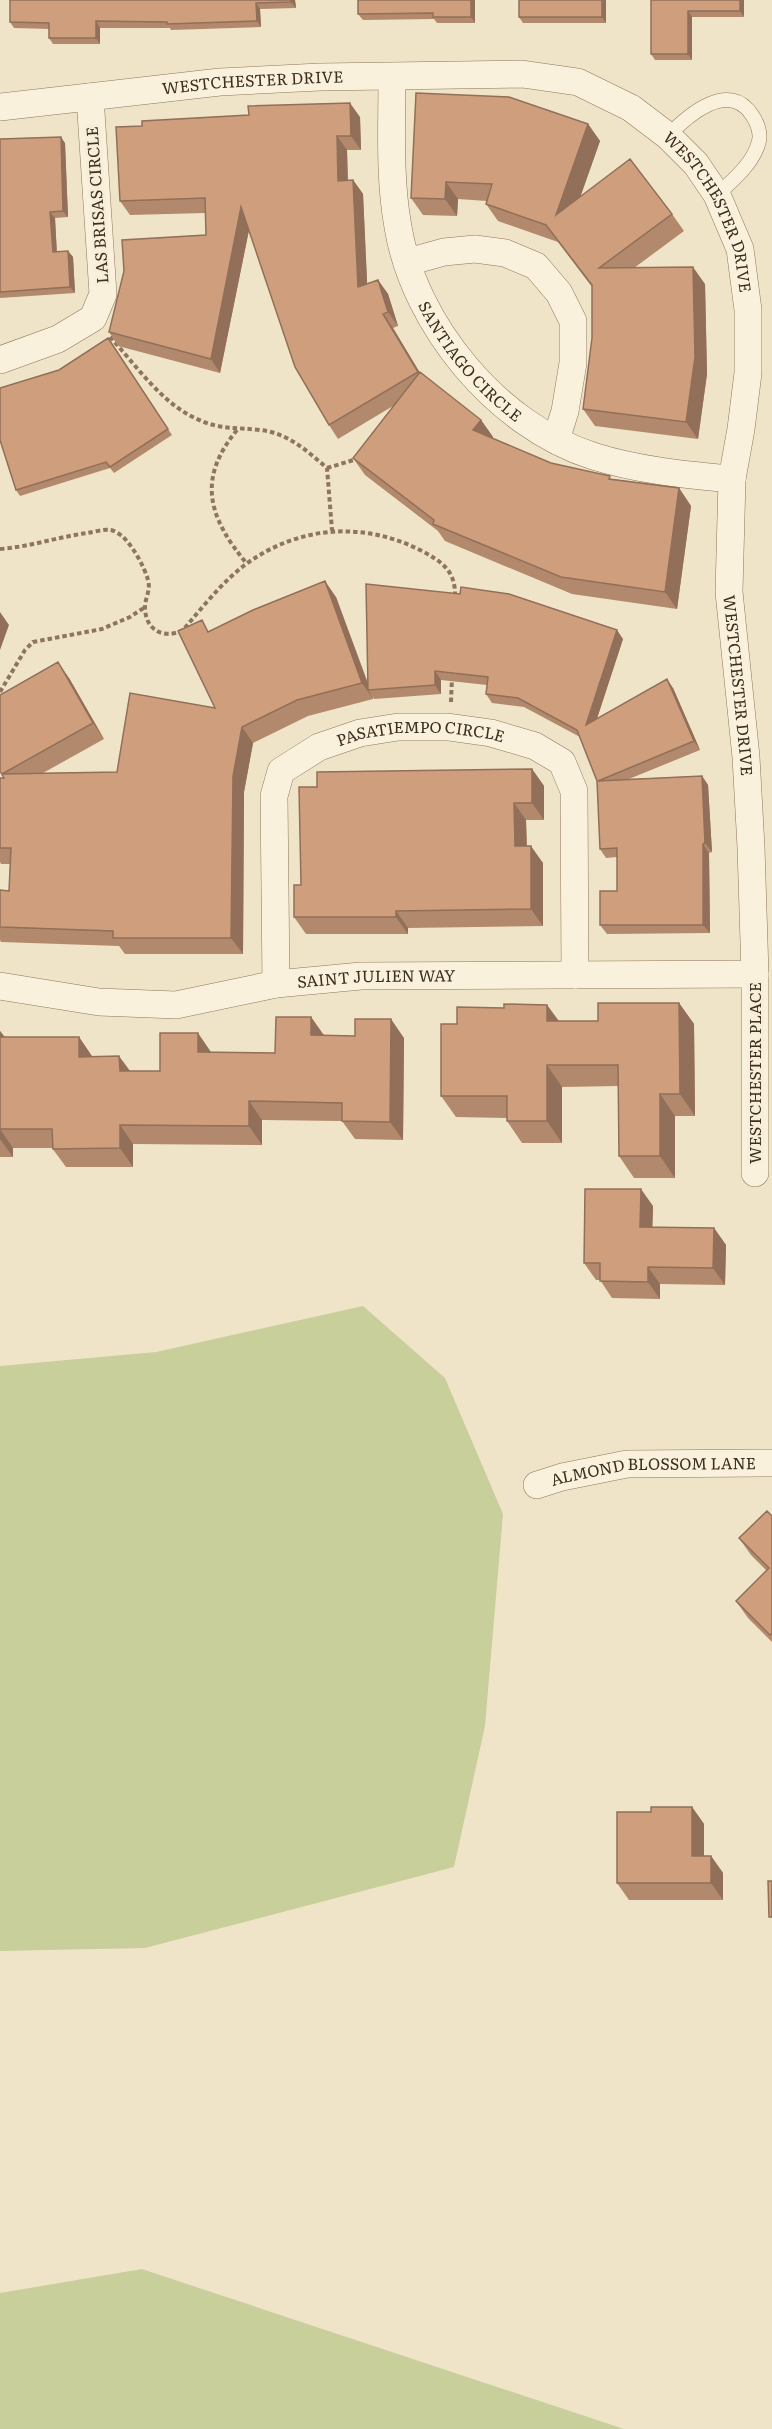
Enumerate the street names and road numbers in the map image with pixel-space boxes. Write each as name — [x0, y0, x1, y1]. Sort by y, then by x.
street label: WESTCHESTER DRIVE — [161, 64, 344, 100]
street label: WESTCHESTER DRIVE — [658, 125, 759, 294]
street label: LAS BRISAS CIRCLE — [79, 126, 113, 284]
street label: SANTIAGO CIRCLE — [413, 296, 528, 427]
street label: WESTCHESTER DRIVE — [718, 594, 760, 777]
street label: PASATIEMPO CIRCLE — [333, 714, 508, 751]
street label: SAINT JULIEN WAY — [296, 963, 456, 993]
street label: WESTCHESTER PLACE — [742, 982, 766, 1164]
street label: ALMOND BLOSSOM LANE — [547, 1450, 756, 1491]

